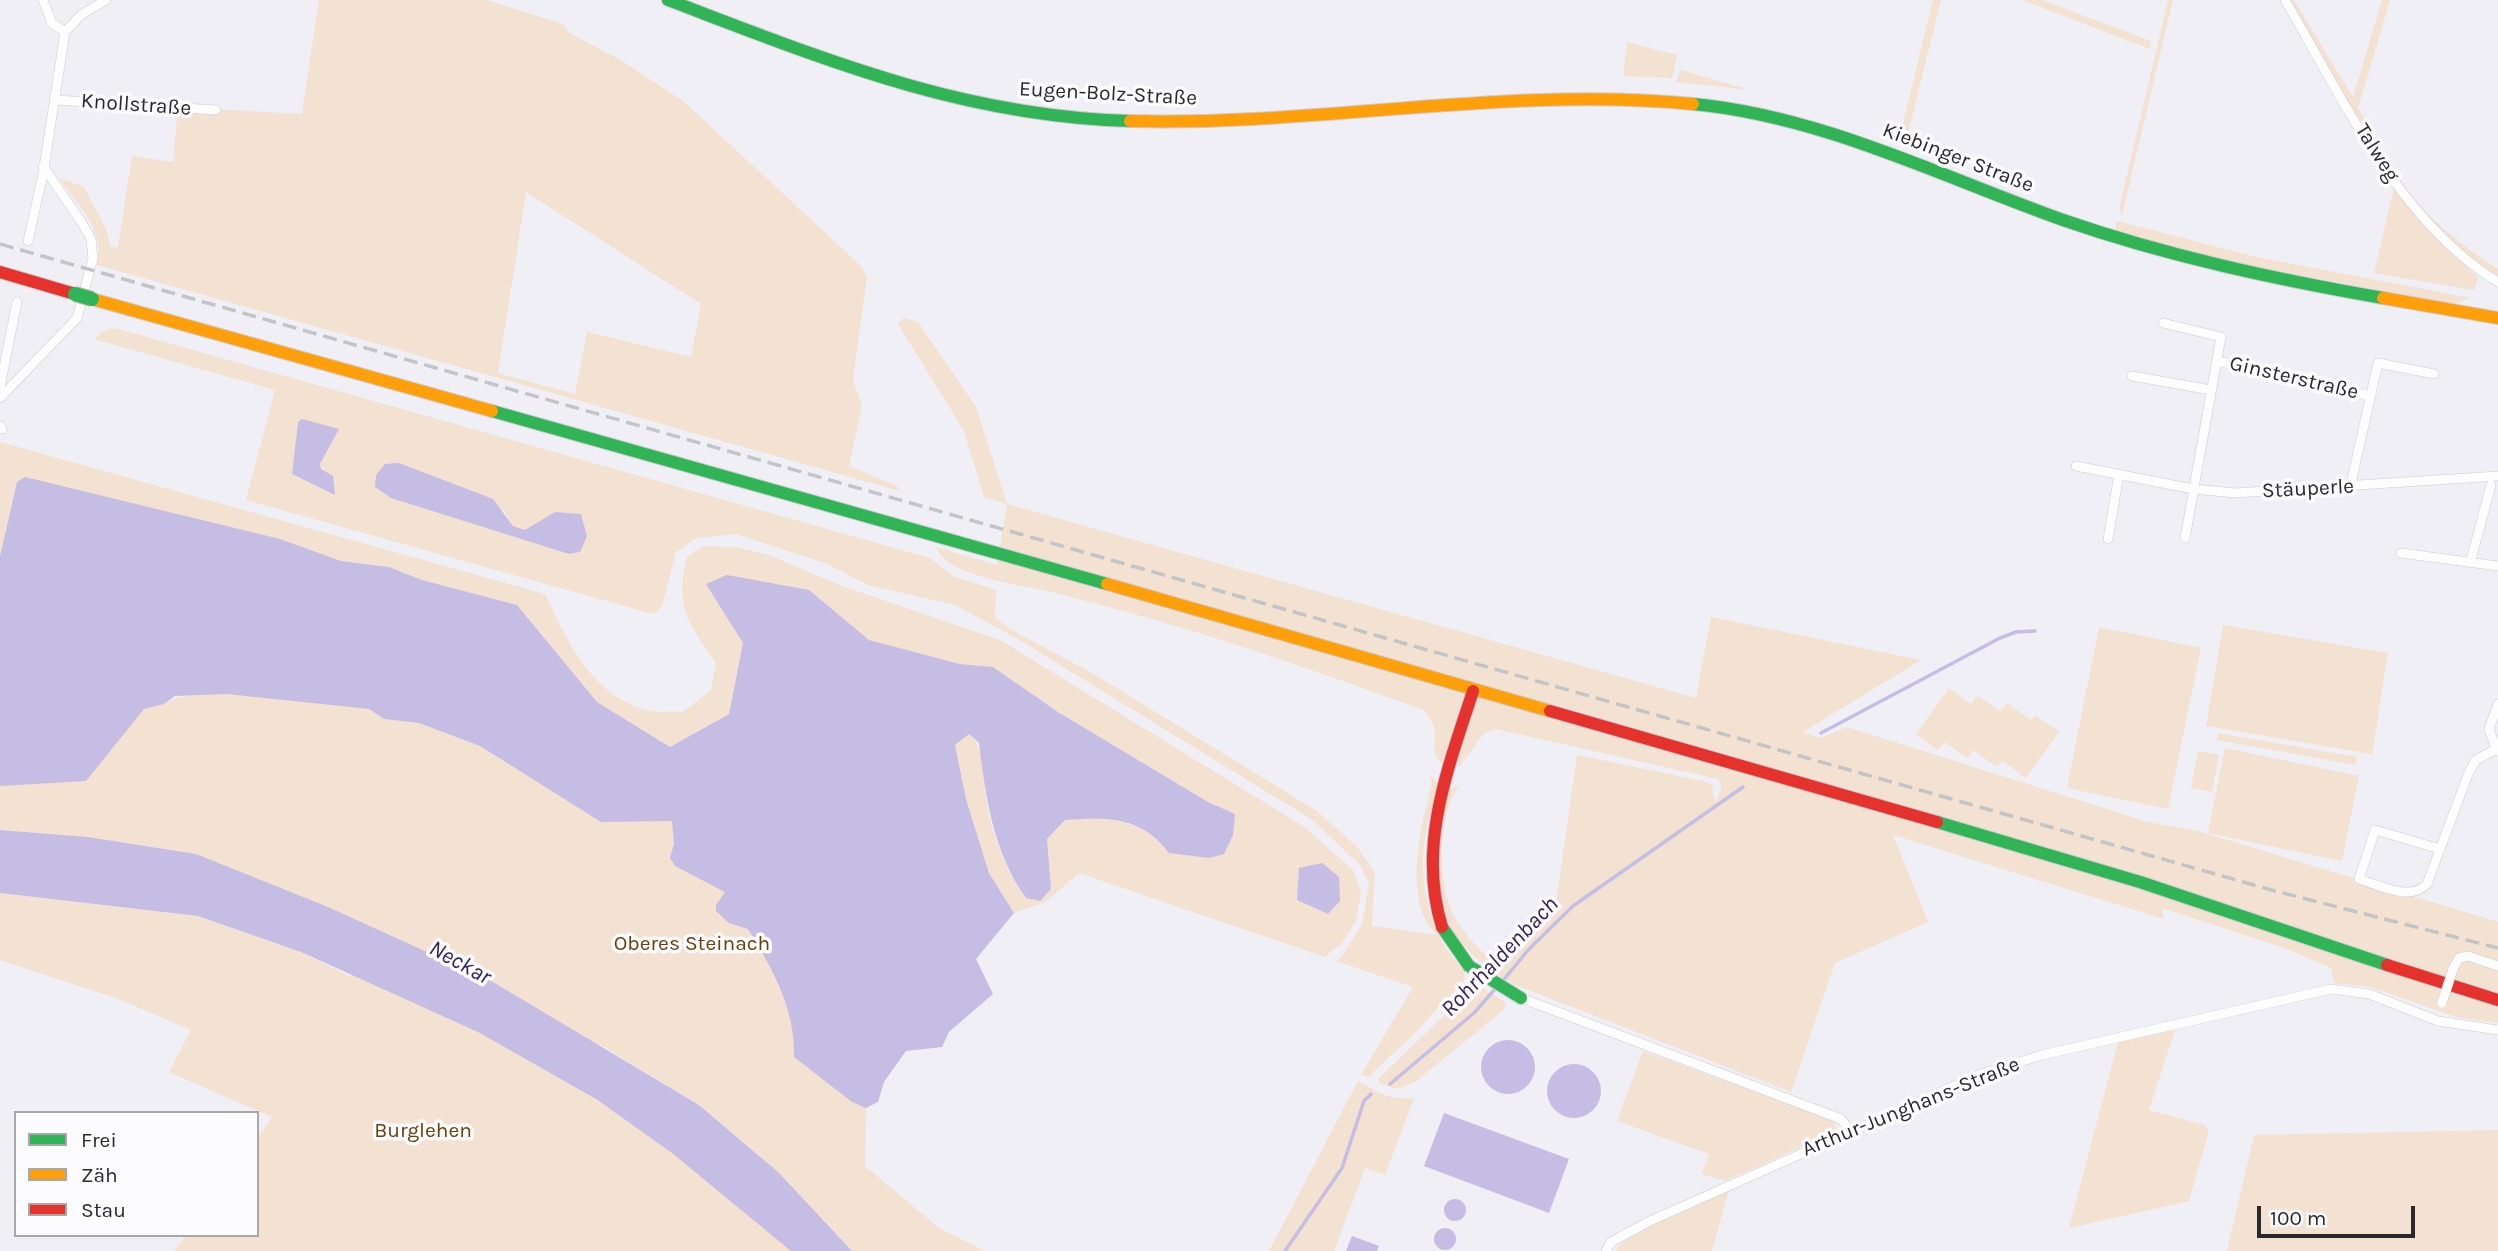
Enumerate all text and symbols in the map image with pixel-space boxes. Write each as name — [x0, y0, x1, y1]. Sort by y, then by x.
street label: Eugen-Bolz-Straße — [1018, 77, 1198, 111]
street label: Knollstraße — [80, 89, 192, 121]
street label: Kiebinger Straße — [1879, 118, 2037, 198]
street label: Talweg — [2349, 119, 2405, 187]
street label: Ginsterstraße — [2227, 351, 2361, 405]
street label: Stäuperle — [2261, 474, 2355, 504]
water label: Rohrhaldenbach — [1436, 891, 1564, 1023]
park label: Oberes Steinach — [614, 931, 770, 957]
water label: Neckar — [424, 935, 496, 991]
street label: Arthur-Junghans-Straße — [1799, 1052, 2023, 1162]
legend — [14, 1111, 259, 1237]
park label: Burglehen — [374, 1118, 472, 1144]
text: Frei — [81, 1128, 117, 1152]
text: Zäh — [81, 1163, 118, 1187]
scale bar — [2260, 1192, 2418, 1236]
text: Stau — [81, 1198, 126, 1222]
text: 100 m — [2270, 1206, 2327, 1230]

